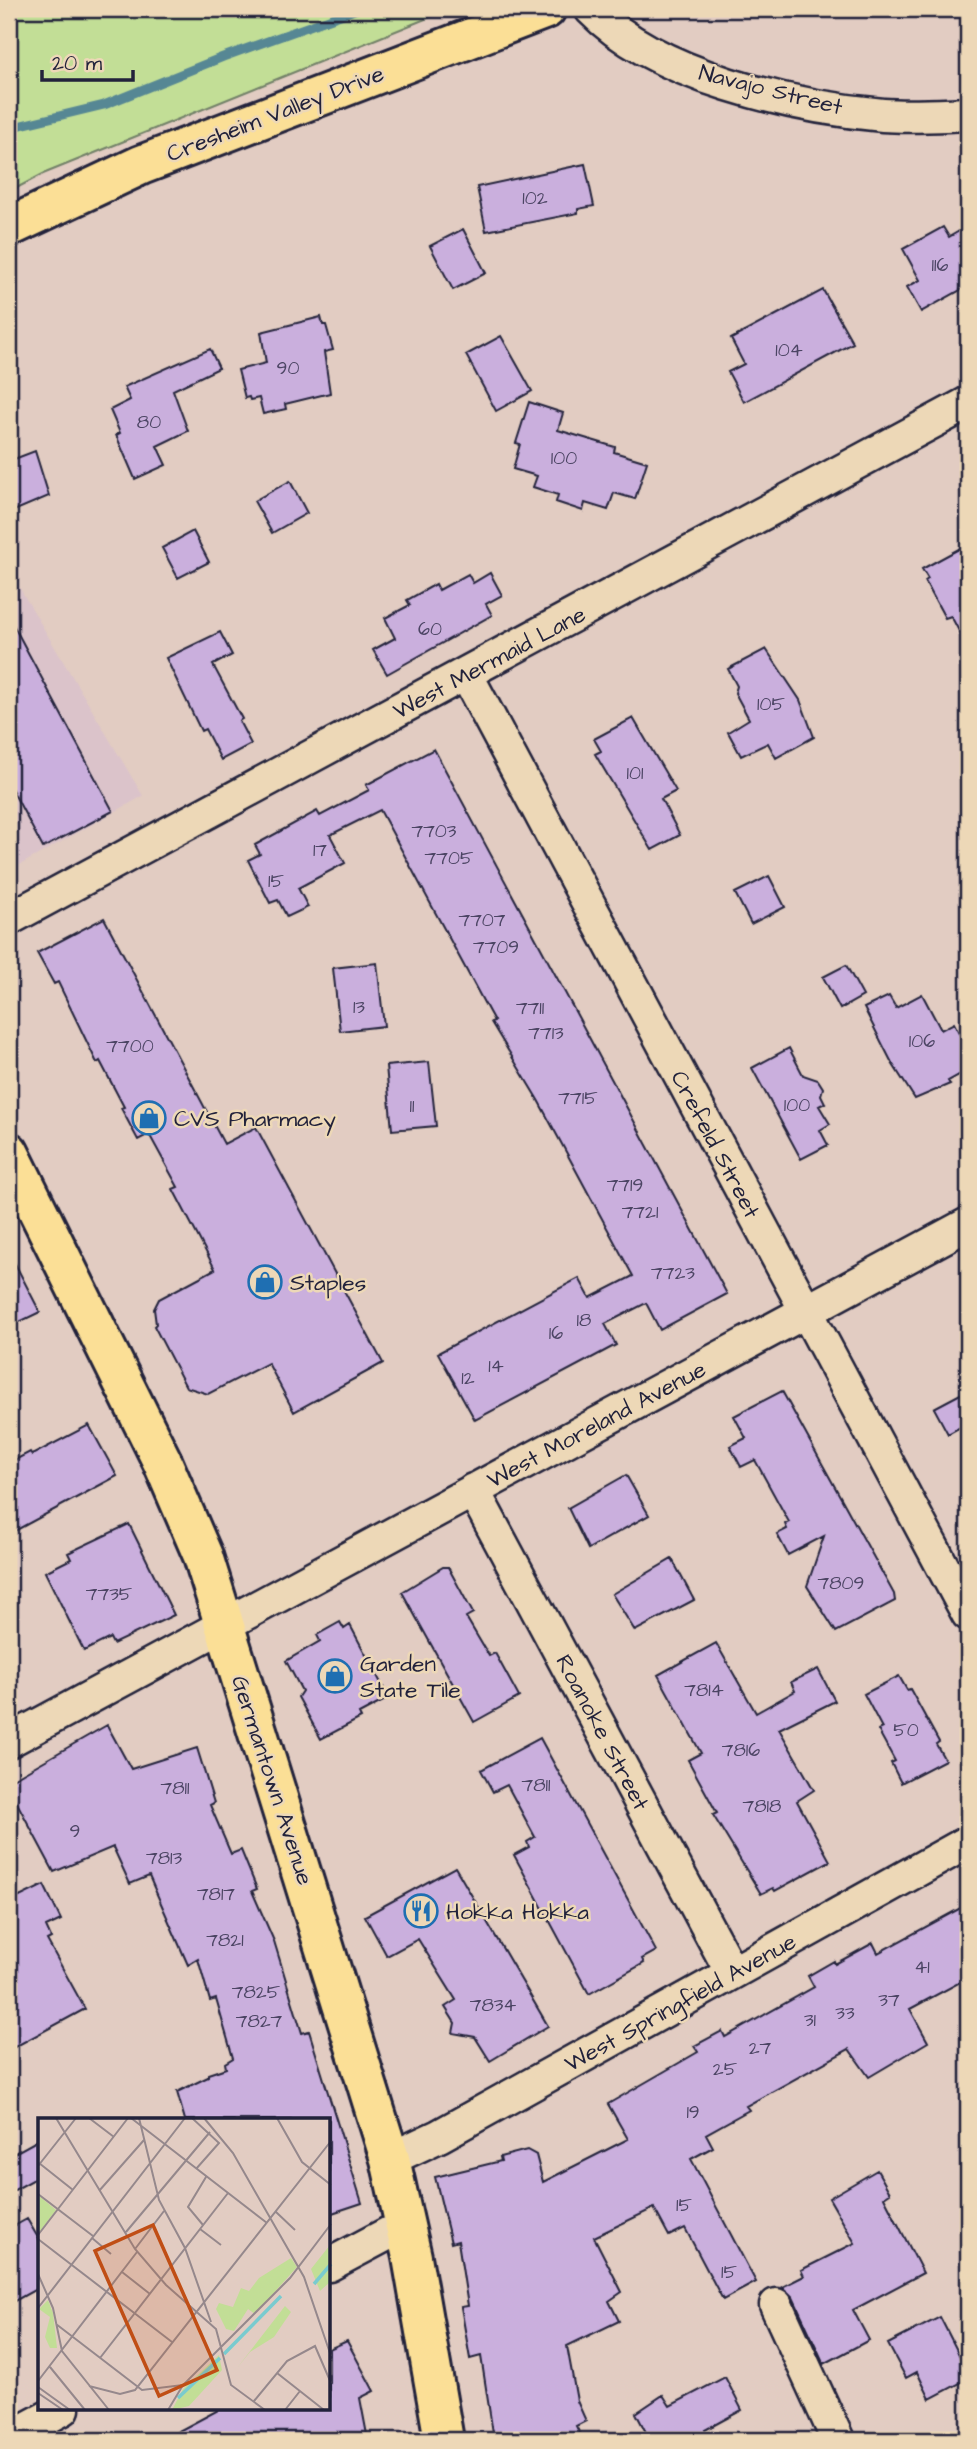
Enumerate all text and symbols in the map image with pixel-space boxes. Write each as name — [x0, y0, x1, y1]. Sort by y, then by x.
scale bar — [42, 38, 133, 82]
text: 20 m — [52, 49, 103, 78]
street label: Navajo Street — [696, 57, 847, 123]
street label: Cresheim Valley Drive — [162, 58, 389, 171]
house number: 102 — [522, 185, 548, 212]
house number: 116 — [932, 252, 948, 279]
house number: 104 — [775, 337, 803, 364]
house number: 90 — [277, 355, 299, 382]
house number: 80 — [137, 409, 161, 436]
house number: 100 — [551, 445, 577, 472]
street label: West Mermaid Lane — [388, 599, 591, 727]
house number: 60 — [418, 616, 442, 643]
house number: 105 — [757, 691, 785, 718]
house number: 101 — [627, 760, 644, 787]
house number: 7703 — [411, 818, 457, 845]
house number: 17 — [313, 837, 327, 864]
house number: 7705 — [425, 845, 474, 872]
house number: 15 — [268, 868, 284, 895]
house number: 7707 — [458, 907, 506, 934]
house number: 7709 — [473, 934, 519, 961]
house number: 13 — [353, 994, 365, 1021]
house number: 7711 — [516, 995, 545, 1022]
house number: 7713 — [528, 1020, 564, 1047]
house number: 106 — [909, 1028, 935, 1055]
house number: 7700 — [106, 1033, 154, 1060]
street label: Crefeld Street — [663, 1065, 768, 1225]
house number: 7715 — [558, 1085, 598, 1112]
house number: 100 — [784, 1092, 810, 1119]
house number: 11 — [410, 1093, 415, 1120]
shop icon: CVS Pharmacy — [130, 1099, 168, 1137]
place label: CVS Pharmacy — [174, 1103, 336, 1136]
house number: 7719 — [607, 1172, 643, 1199]
house number: 7721 — [622, 1199, 659, 1226]
house number: 7723 — [651, 1260, 695, 1287]
shop icon: Staples — [246, 1263, 284, 1301]
place label: Staples — [290, 1267, 366, 1299]
house number: 18 — [577, 1307, 591, 1334]
house number: 16 — [549, 1320, 563, 1347]
house number: 14 — [488, 1353, 504, 1380]
street label: West Moreland Avenue — [481, 1354, 712, 1496]
house number: 12 — [461, 1365, 475, 1392]
house number: 7809 — [818, 1570, 864, 1597]
house number: 7735 — [86, 1581, 133, 1608]
place label: Garden State Tile — [360, 1648, 461, 1706]
street label: Roanoke Street — [548, 1649, 657, 1817]
shop icon: Garden State Tile — [316, 1657, 354, 1695]
street label: Germantown Avenue — [223, 1671, 321, 1889]
house number: 7814 — [684, 1677, 724, 1704]
house number: 50 — [893, 1717, 919, 1744]
house number: 7816 — [722, 1737, 760, 1764]
house number: 7811 — [522, 1772, 551, 1799]
house number: 7811 — [161, 1775, 190, 1802]
house number: 7818 — [743, 1793, 781, 1820]
house number: 9 — [70, 1818, 80, 1845]
house number: 7813 — [146, 1845, 182, 1872]
house number: 7817 — [197, 1881, 235, 1908]
restaurant icon: Hokka Hokka — [402, 1892, 440, 1930]
place label: Hokka Hokka — [446, 1896, 589, 1928]
street label: West Springfield Avenue — [559, 1926, 803, 2081]
house number: 7821 — [206, 1927, 244, 1954]
house number: 41 — [914, 1954, 930, 1981]
house number: 7825 — [232, 1979, 281, 2006]
house number: 37 — [878, 1987, 900, 2014]
house number: 7834 — [470, 1992, 516, 2019]
house number: 33 — [835, 2000, 855, 2027]
house number: 31 — [804, 2007, 817, 2034]
house number: 7827 — [236, 2008, 283, 2035]
house number: 27 — [749, 2035, 772, 2062]
house number: 25 — [713, 2056, 738, 2083]
house number: 19 — [686, 2099, 700, 2126]
inset map — [38, 2118, 331, 2410]
house number: 15 — [676, 2192, 692, 2219]
house number: 15 — [721, 2259, 737, 2286]

